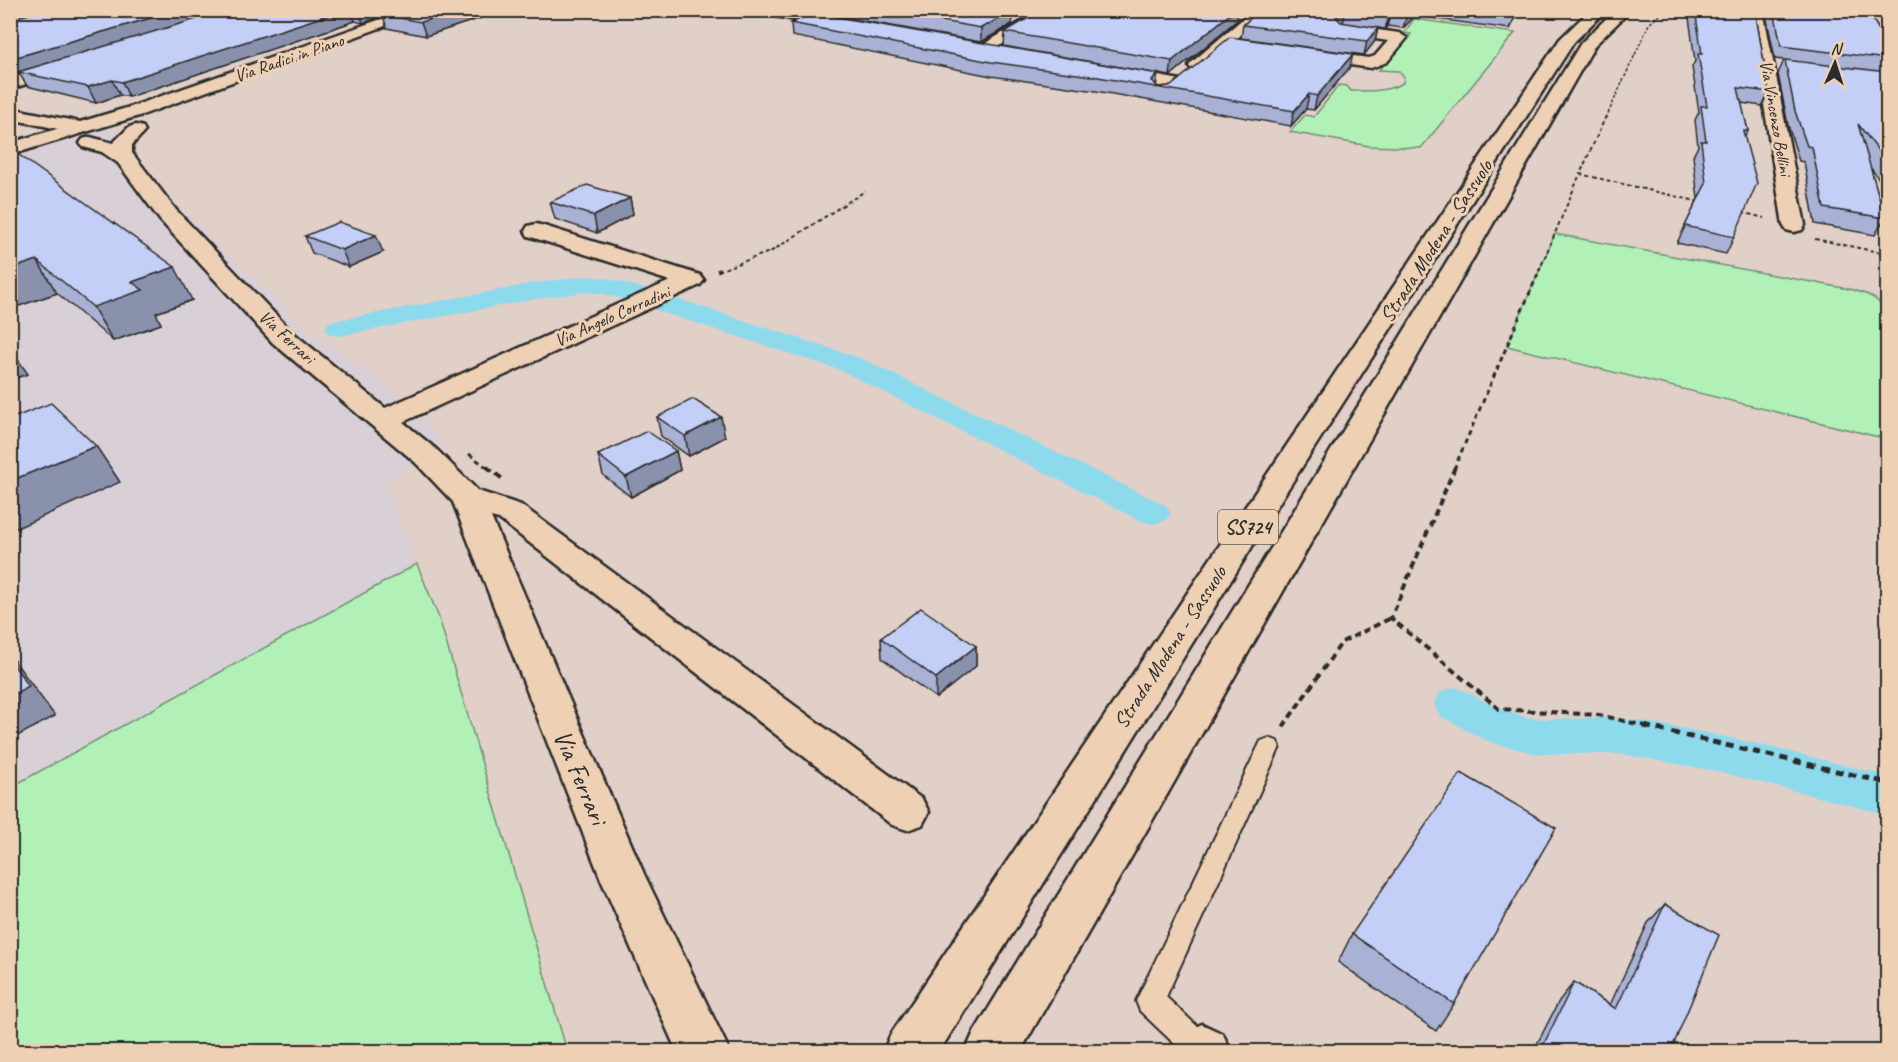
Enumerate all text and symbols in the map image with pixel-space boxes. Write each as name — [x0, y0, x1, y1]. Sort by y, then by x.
street label: Via Radici in Piano — [232, 29, 348, 87]
north arrow — [1805, 33, 1865, 93]
text: N — [1830, 39, 1844, 59]
street label: Via Vincenzo Bellini — [1755, 59, 1797, 180]
street label: Strada Modena - Sassuolo — [1374, 154, 1499, 327]
street label: Via Angelo Corradini — [551, 280, 675, 351]
street label: Via Ferrari — [254, 306, 322, 370]
road number: SS724 — [1218, 510, 1278, 544]
street label: Strada Modena - Sassuolo — [1108, 560, 1233, 733]
street label: Via Ferrari — [546, 725, 616, 832]

